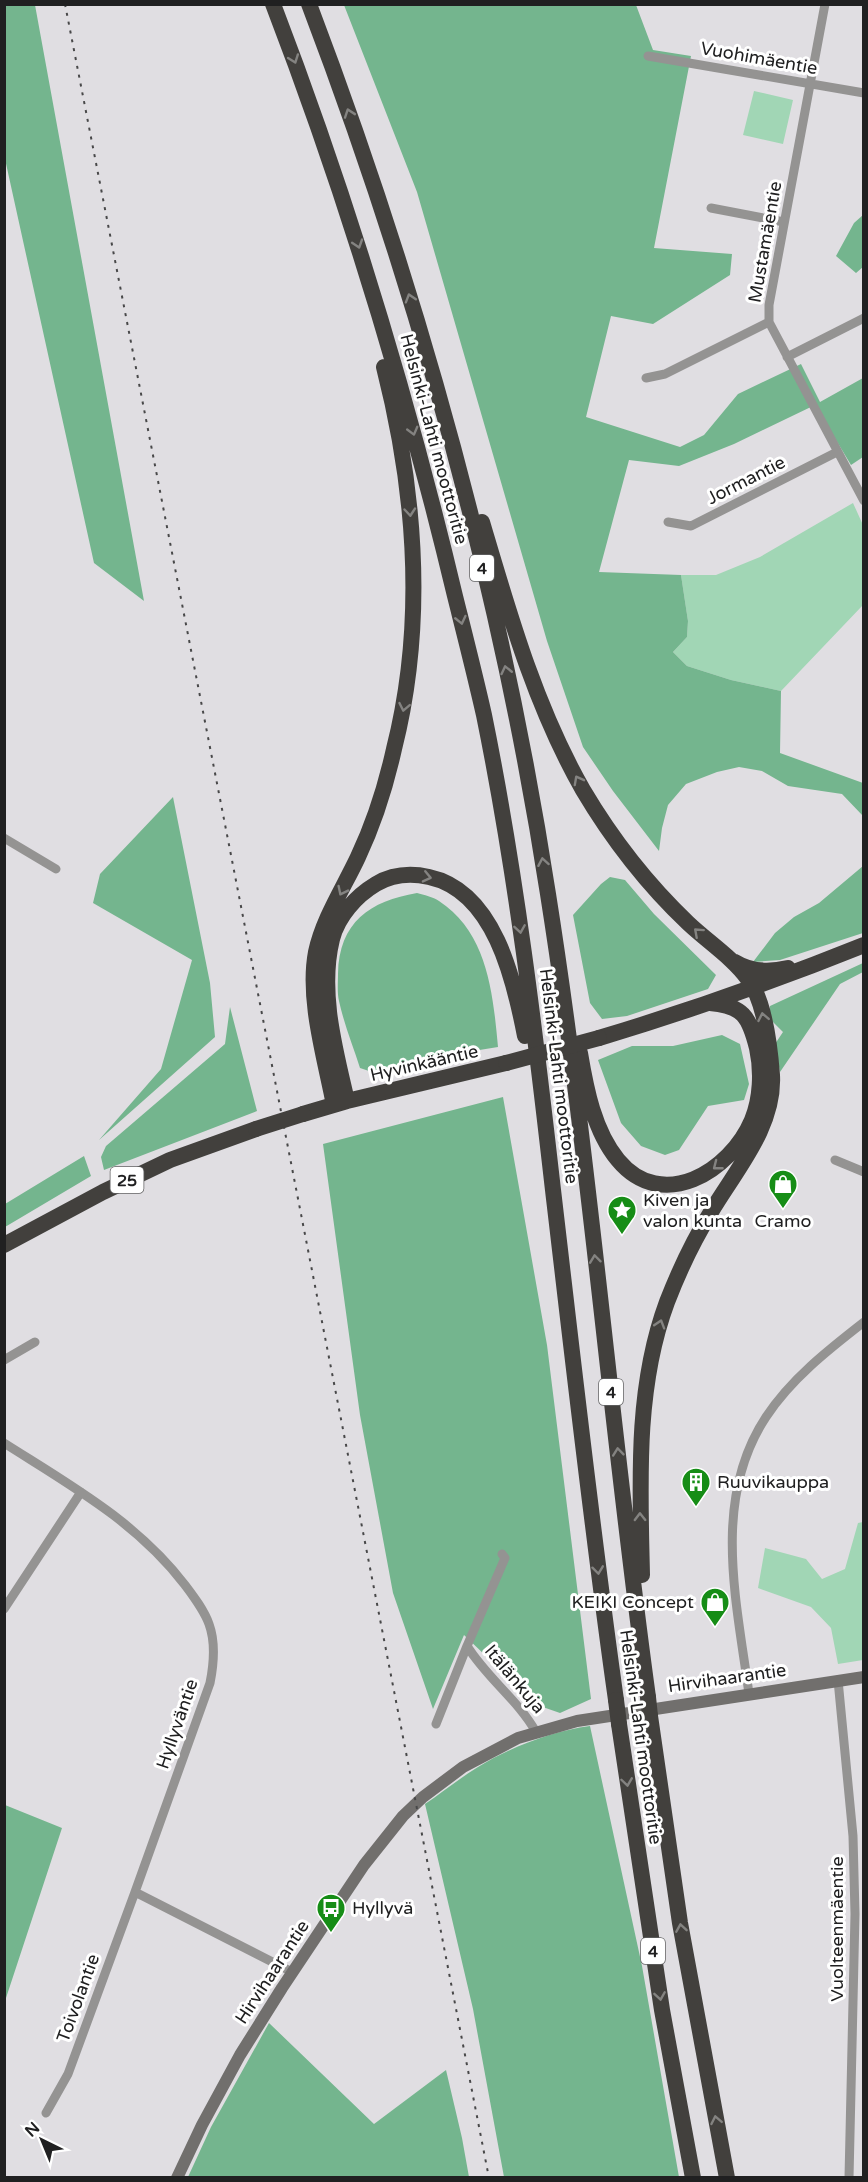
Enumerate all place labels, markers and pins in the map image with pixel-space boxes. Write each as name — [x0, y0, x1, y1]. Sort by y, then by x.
shop icon: Cramo — [767, 1168, 799, 1210]
place label: Kiven ja valon kunta — [643, 1189, 742, 1232]
place icon: Kiven ja valon kunta — [606, 1194, 638, 1236]
place label: Cramo — [755, 1210, 811, 1232]
building icon: Ruuvikauppa — [680, 1466, 712, 1508]
place label: Ruuvikauppa — [717, 1471, 829, 1493]
shop icon: KEIKI Concept — [699, 1586, 731, 1628]
place label: KEIKI Concept — [571, 1591, 694, 1613]
bus stop icon: Hyllyvä — [315, 1892, 347, 1934]
place label: Hyllyvä — [352, 1897, 413, 1919]

